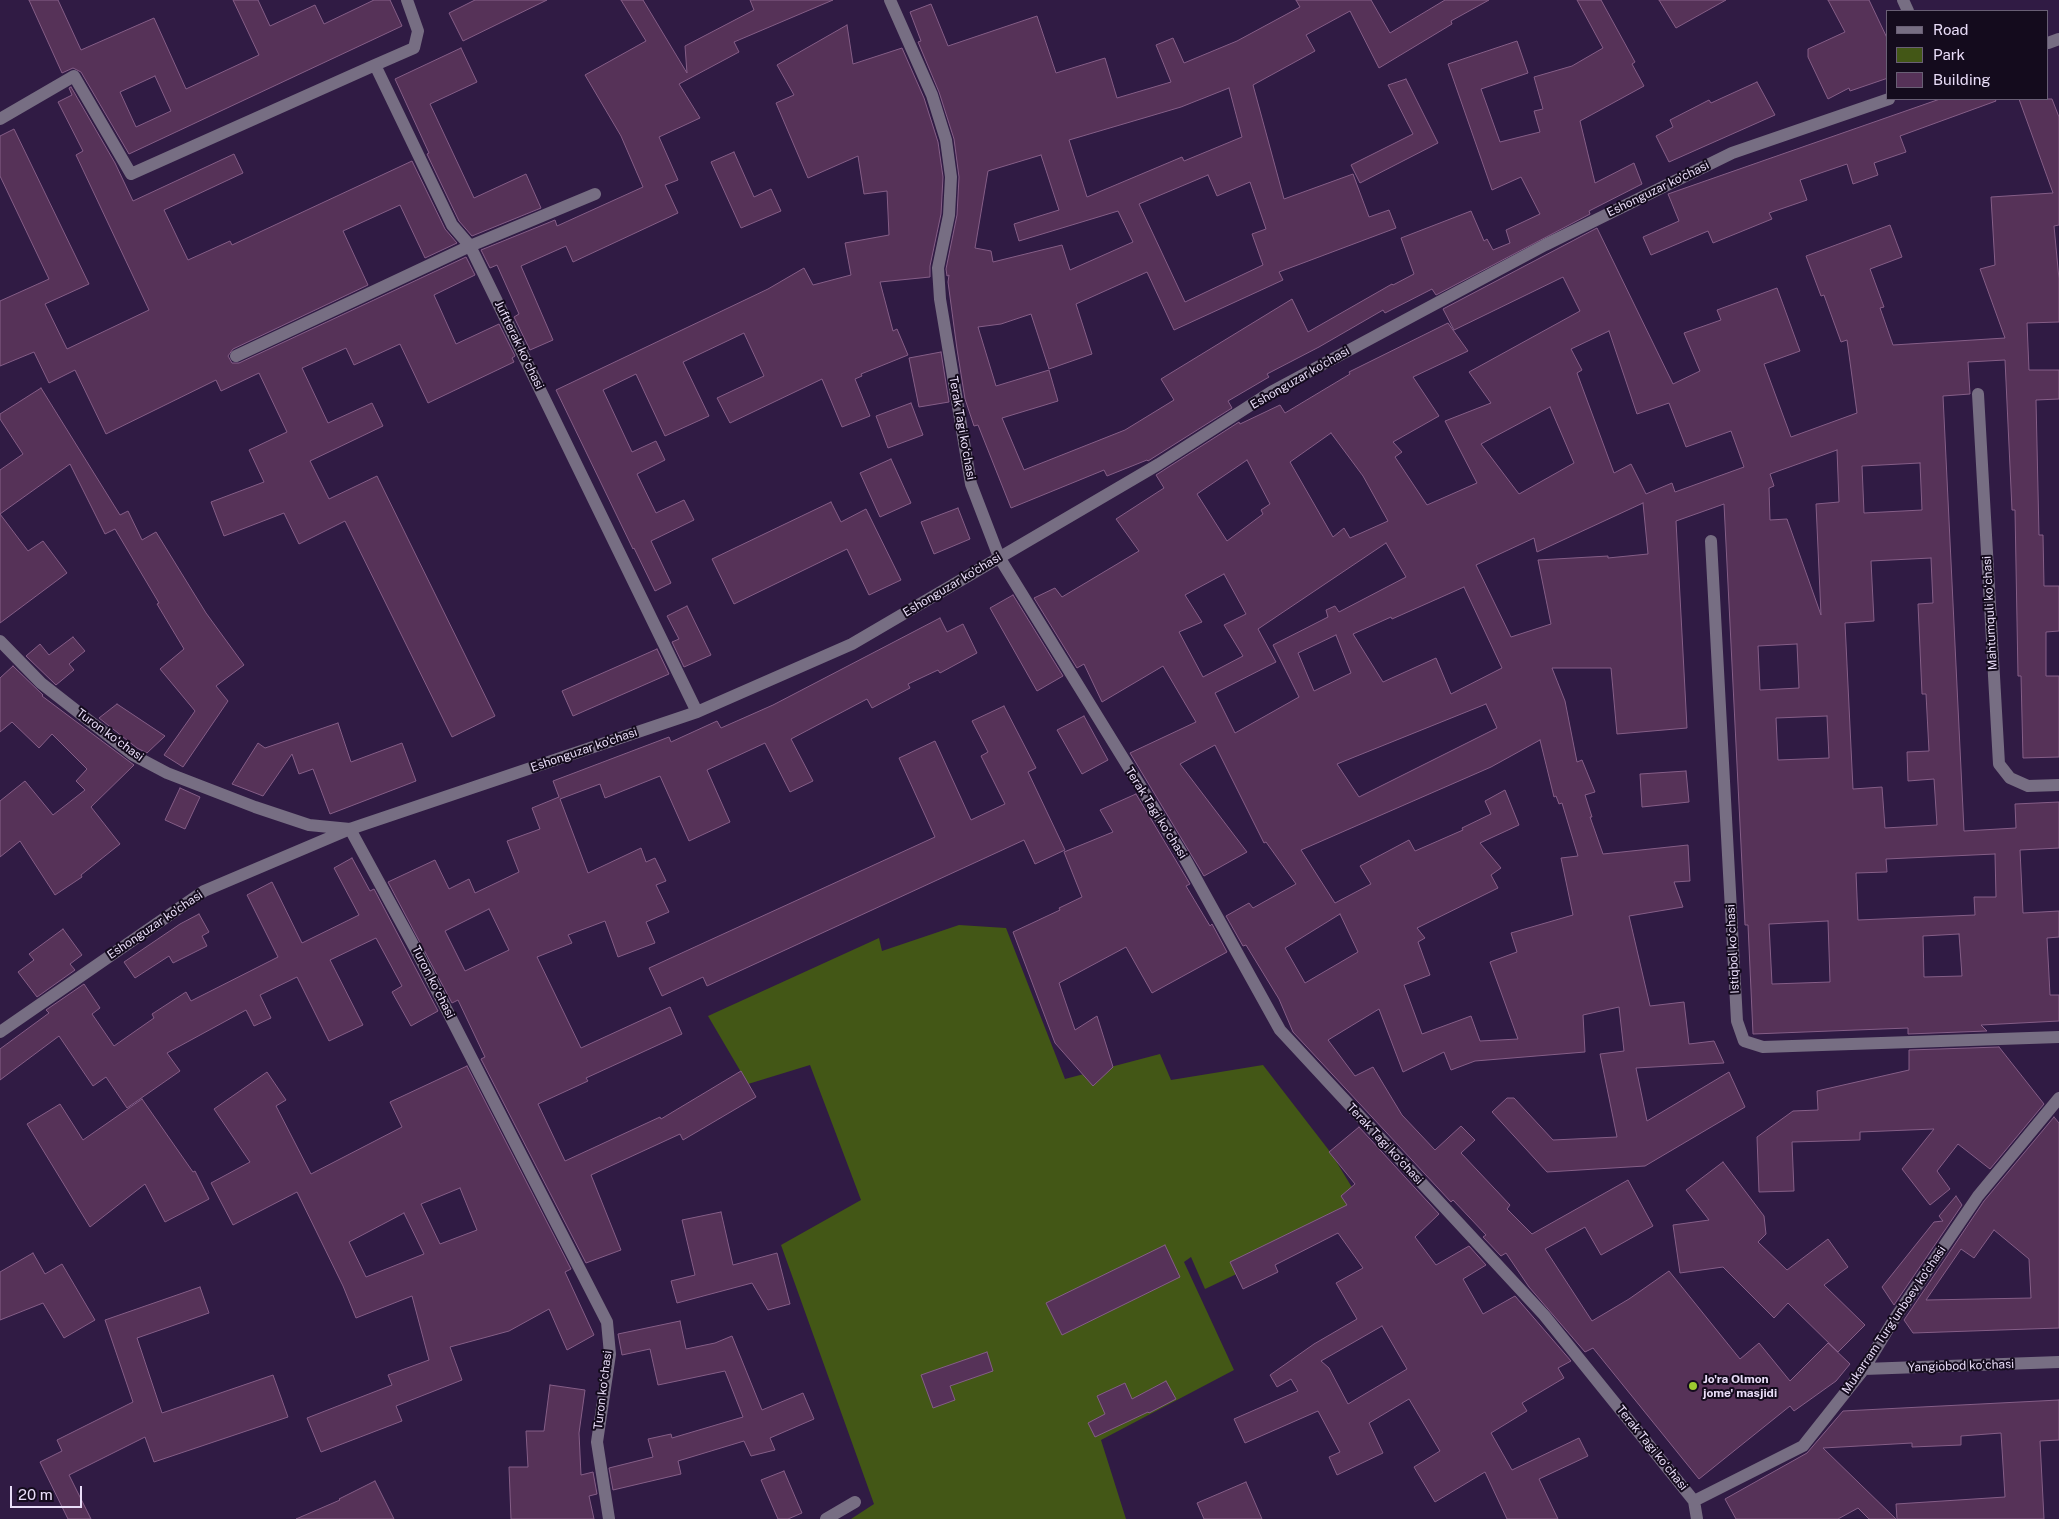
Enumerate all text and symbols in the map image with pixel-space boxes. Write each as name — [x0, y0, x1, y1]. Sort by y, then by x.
legend — [1886, 10, 2049, 100]
text: Road — [1933, 21, 1969, 38]
text: Park — [1933, 46, 1965, 63]
text: Building — [1933, 71, 1991, 88]
street label: Eshonguzar ko'chasi — [1605, 158, 1711, 220]
street label: Juftterak koʻchasi — [491, 298, 547, 392]
street label: Eshonguzar ko'chasi — [1248, 344, 1352, 412]
street label: Terak Tagi koʻchasi — [946, 375, 978, 481]
street label: Eshonguzar ko'chasi — [900, 550, 1004, 620]
street label: Mahtumquli koʻchasi — [1980, 556, 2000, 670]
street label: Turon koʻchasi — [74, 706, 146, 764]
street label: Eshonguzar ko'chasi — [529, 725, 639, 775]
street label: Terak Tagi koʻchasi — [1122, 765, 1190, 861]
street label: Eshonguzar ko'chasi — [105, 888, 205, 962]
street label: Istiqbol koʻchasi — [1723, 904, 1743, 994]
street label: Turon koʻchasi — [409, 943, 457, 1021]
street label: Terak Tagi koʻchasi — [1344, 1101, 1426, 1187]
street label: Mukarram Turg'unboev ko'chasi — [1839, 1243, 1949, 1397]
street label: Turon koʻchasi — [591, 1350, 615, 1430]
street label: Yangiobod koʻchasi — [1908, 1357, 2014, 1375]
place label: Jo'ra Olmon jome' masjidi — [1703, 1372, 1777, 1400]
marker: Jo'ra Olmon jome' masjidi — [1687, 1380, 1699, 1392]
street label: Terak Tagi koʻchasi — [1613, 1403, 1691, 1493]
scale bar — [12, 1476, 85, 1508]
text: 20 m — [18, 1486, 53, 1503]

